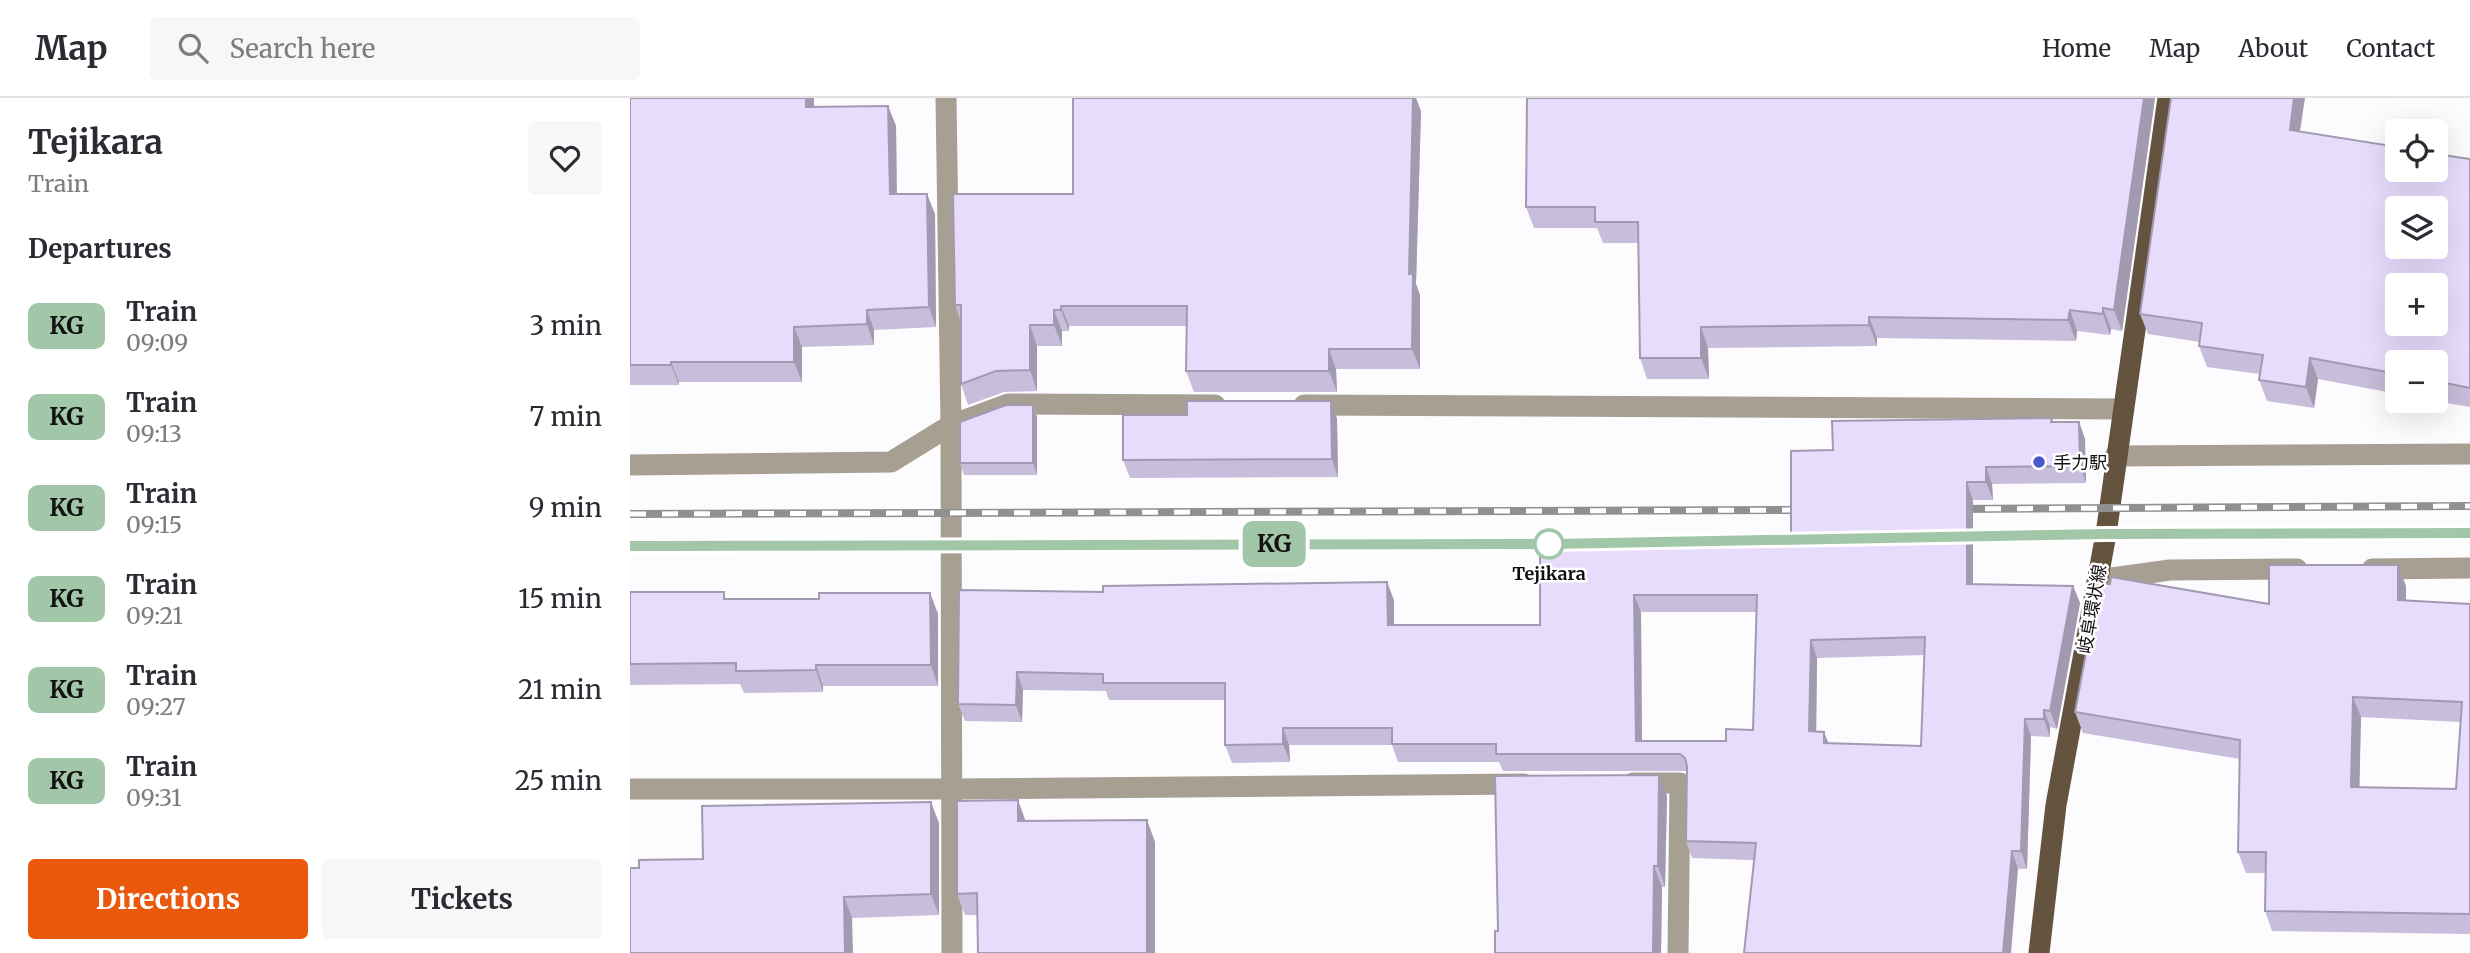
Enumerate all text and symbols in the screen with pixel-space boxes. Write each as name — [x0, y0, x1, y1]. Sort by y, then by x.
search box — [150, 17, 640, 80]
text: Map — [35, 28, 108, 69]
icon: search — [174, 29, 212, 67]
text: Search here — [230, 32, 375, 65]
text: Home — [2042, 33, 2111, 64]
text: Map — [2149, 33, 2200, 64]
text: About — [2238, 33, 2308, 64]
text: Contact — [2346, 33, 2435, 64]
map controls — [2385, 119, 2448, 413]
button: locate — [2385, 119, 2448, 182]
button: heart — [528, 121, 602, 195]
text: Tejikara — [28, 122, 163, 163]
text: Train — [28, 169, 89, 198]
button: layers — [2385, 196, 2448, 259]
text: Departures — [28, 232, 172, 265]
button: + — [2385, 273, 2448, 336]
text: Train — [126, 295, 197, 328]
text: 3 min — [530, 309, 602, 342]
text: KG — [49, 310, 84, 341]
text: 09:09 — [126, 328, 188, 357]
button: − — [2385, 350, 2448, 413]
text: Train — [126, 386, 197, 419]
text: 7 min — [530, 400, 602, 433]
text: KG — [49, 401, 84, 432]
text: 09:13 — [126, 419, 182, 448]
place label: 手力駅 — [2053, 451, 2107, 474]
marker: 手力駅 — [2031, 454, 2047, 470]
text: Train — [126, 477, 197, 510]
text: 9 min — [529, 491, 602, 524]
text: KG — [49, 492, 84, 523]
text: 09:15 — [126, 510, 182, 539]
line badge: KG — [1242, 521, 1306, 567]
text: KG — [1257, 528, 1291, 559]
marker: Tejikara — [1534, 529, 1564, 559]
place label: Tejikara — [1512, 562, 1586, 585]
street label: 岐阜環状線 — [2073, 563, 2111, 655]
text: Train — [126, 568, 197, 601]
text: 15 min — [518, 582, 602, 615]
text: KG — [49, 583, 84, 614]
text: 09:21 — [126, 601, 183, 630]
text: Train — [126, 659, 197, 692]
text: 21 min — [518, 673, 602, 706]
text: KG — [49, 674, 84, 705]
text: 09:27 — [126, 692, 186, 721]
text: Train — [126, 750, 197, 783]
text: 25 min — [515, 764, 602, 797]
text: KG — [49, 765, 84, 796]
text: 09:31 — [126, 783, 182, 812]
button: Directions — [28, 859, 308, 939]
button: Tickets — [322, 859, 602, 939]

